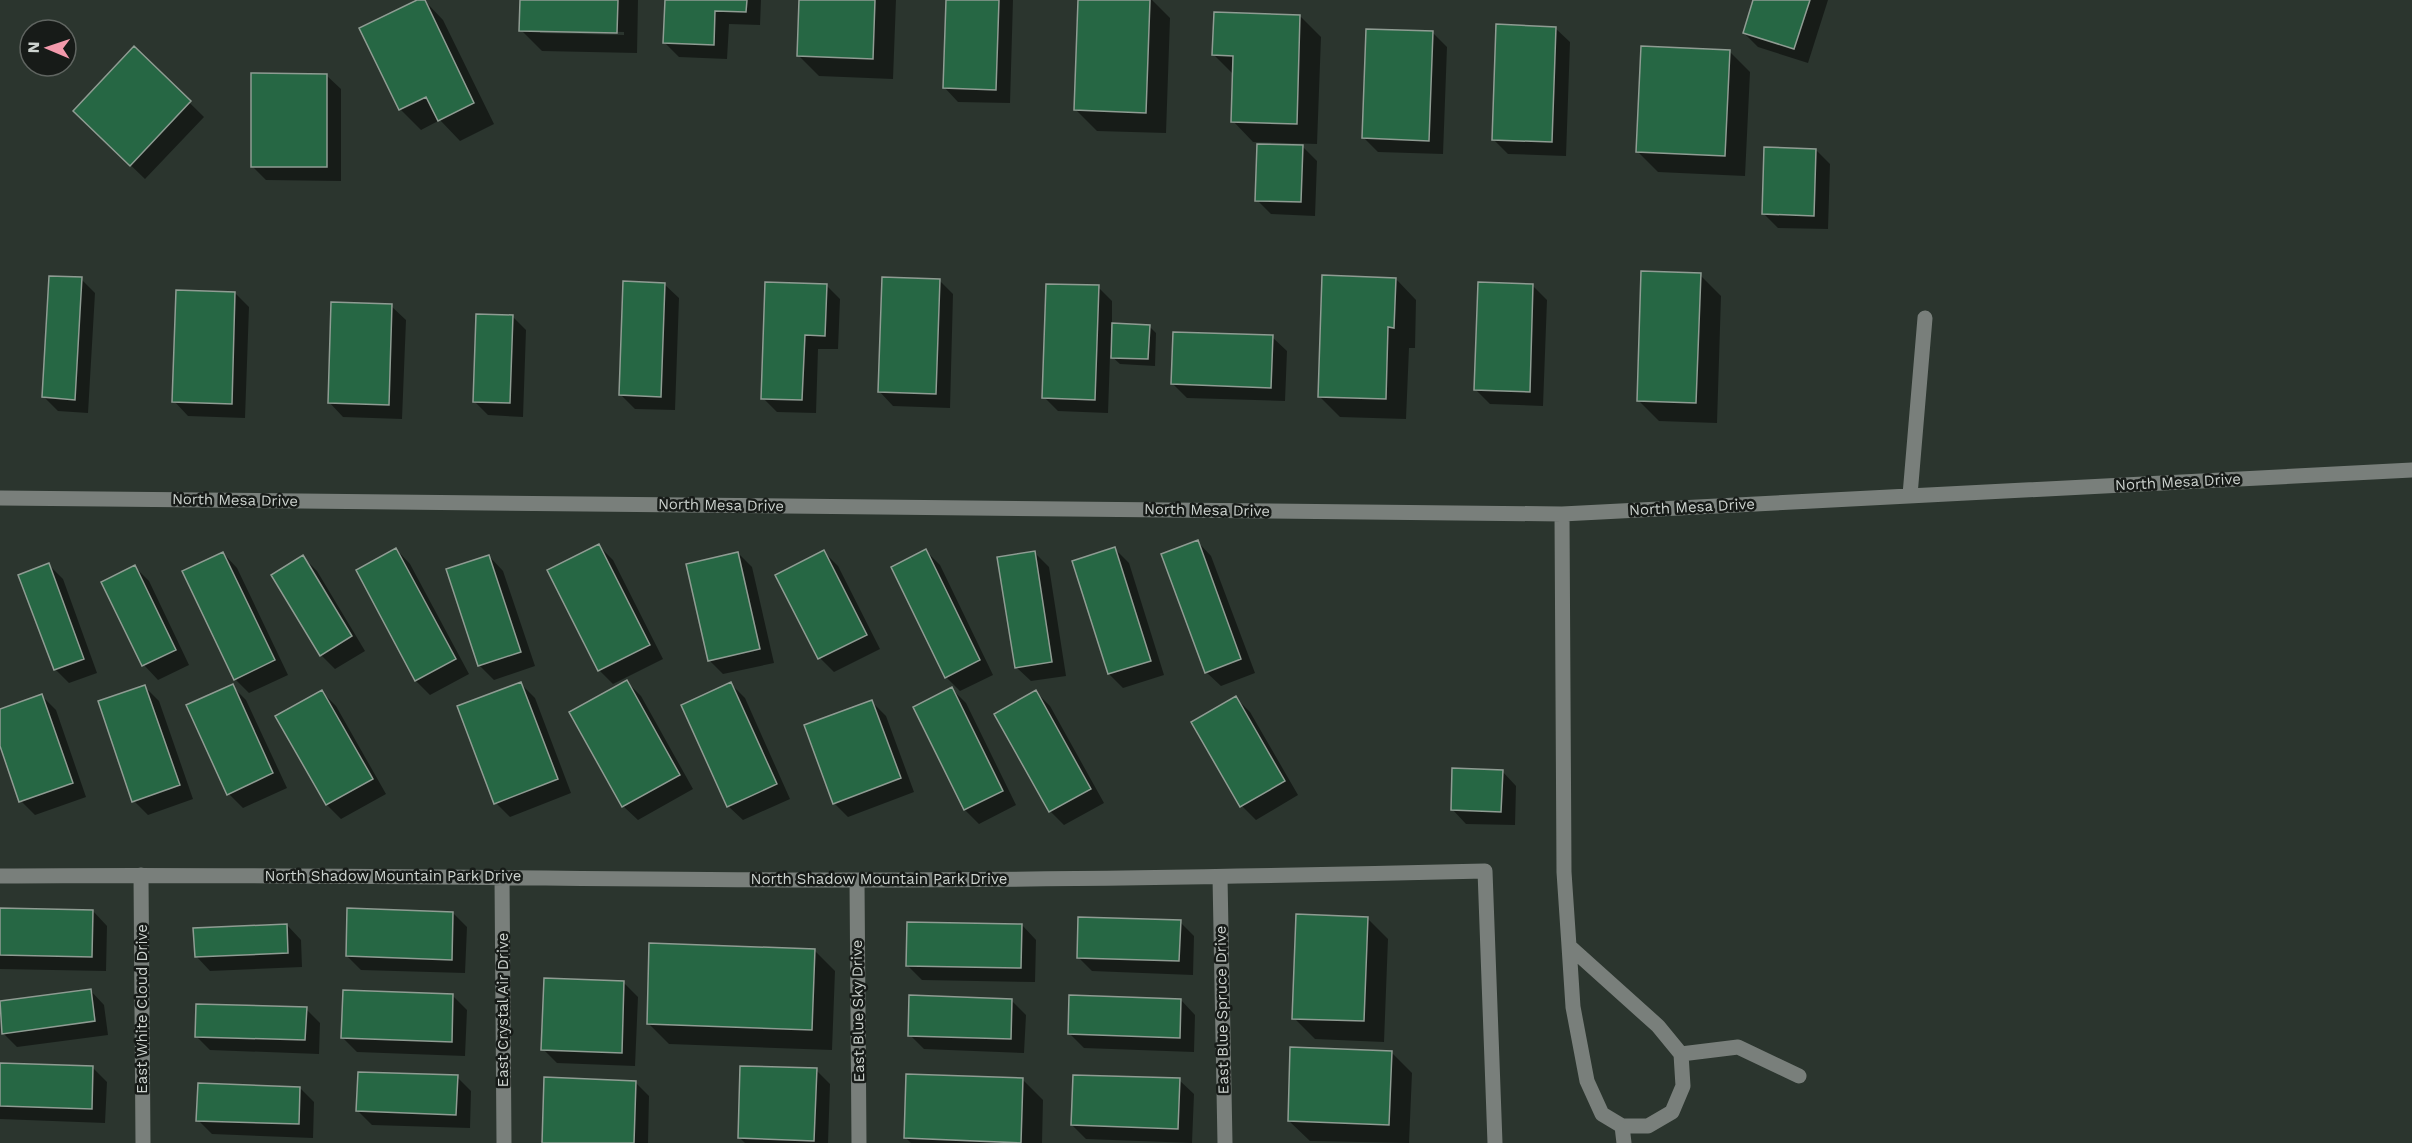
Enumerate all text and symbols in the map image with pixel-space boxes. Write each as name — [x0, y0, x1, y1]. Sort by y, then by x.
north arrow — [18, 18, 78, 78]
text: N — [24, 41, 43, 54]
street label: North Mesa Drive — [2115, 470, 2241, 494]
street label: North Mesa Drive — [172, 490, 298, 510]
street label: North Mesa Drive — [658, 495, 784, 515]
street label: North Mesa Drive — [1629, 495, 1755, 519]
street label: North Mesa Drive — [1144, 500, 1270, 520]
street label: North Shadow Mountain Park Drive — [265, 867, 521, 885]
street label: North Shadow Mountain Park Drive — [751, 870, 1007, 888]
street label: East White Cloud Drive — [133, 924, 151, 1094]
street label: East Blue Spruce Drive — [1212, 926, 1232, 1094]
street label: East Crystal Air Drive — [494, 933, 512, 1087]
street label: East Blue Sky Drive — [848, 940, 868, 1082]

